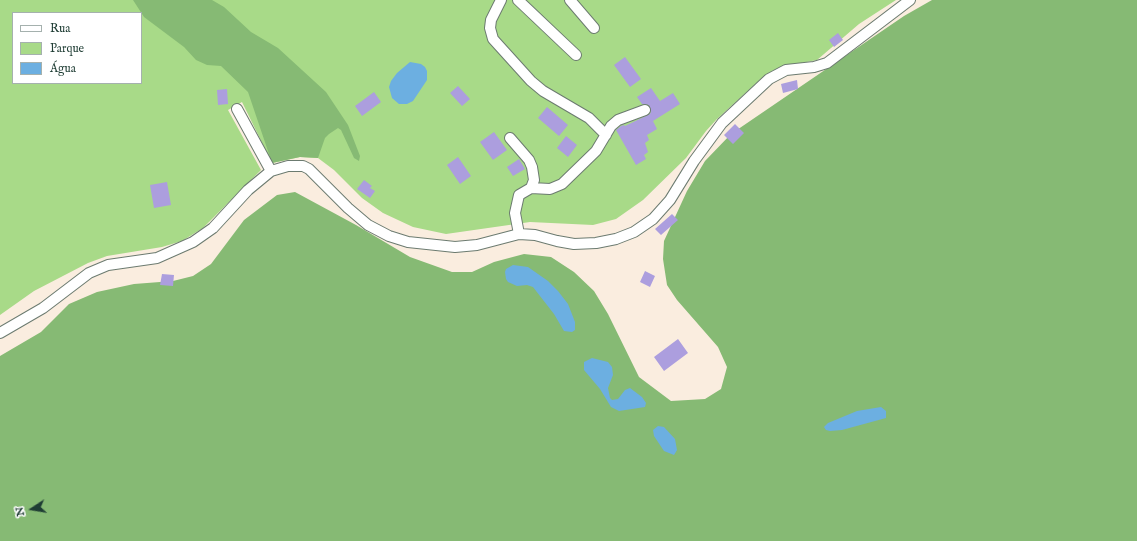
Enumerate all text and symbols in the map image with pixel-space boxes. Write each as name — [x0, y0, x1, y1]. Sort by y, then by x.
legend — [12, 12, 142, 84]
text: Rua — [50, 21, 70, 36]
text: Parque — [50, 41, 84, 56]
text: Água — [50, 61, 76, 76]
north arrow — [12, 489, 52, 529]
text: N — [12, 505, 28, 518]

